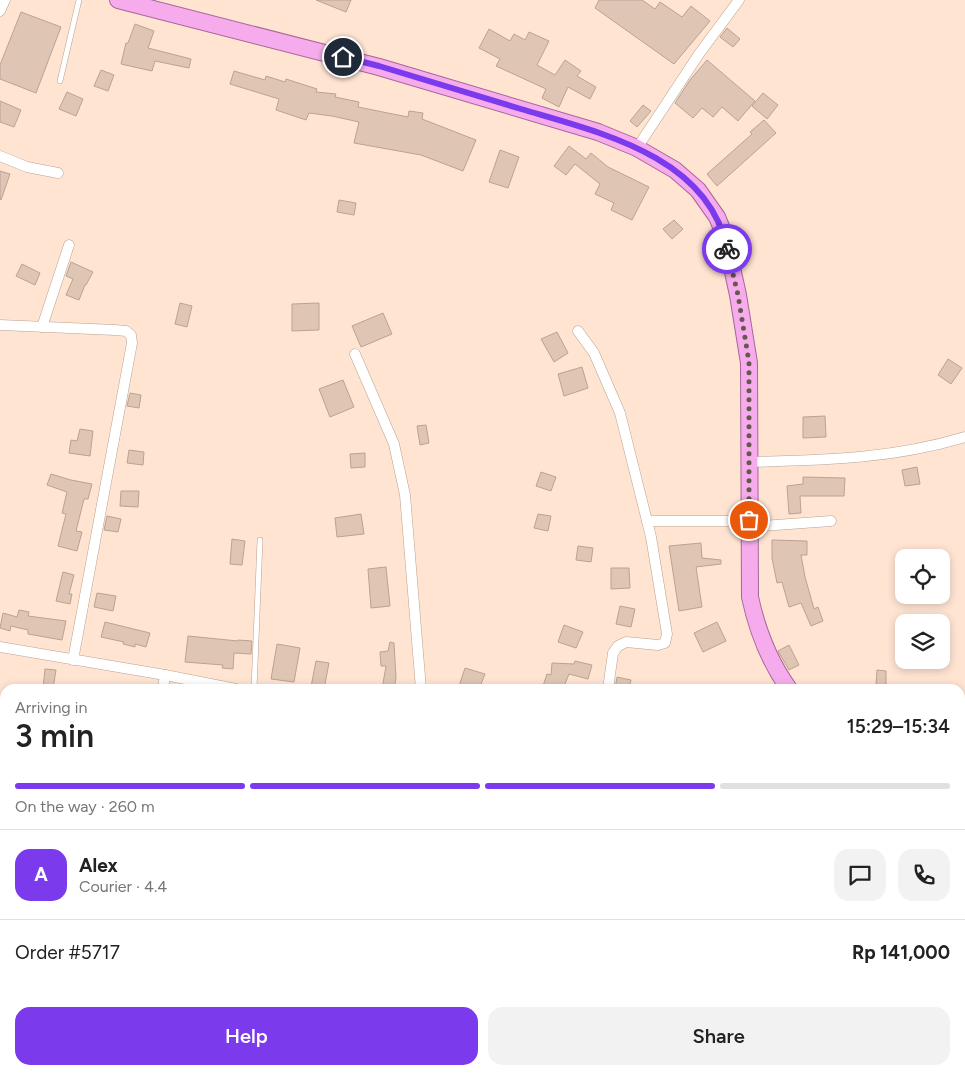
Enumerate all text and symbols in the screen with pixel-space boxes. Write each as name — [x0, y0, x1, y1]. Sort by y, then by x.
pin — [322, 36, 364, 78]
icon: home — [329, 43, 357, 71]
courier — [702, 224, 752, 274]
icon: bike — [713, 235, 741, 263]
pin — [728, 499, 770, 541]
icon: bag — [735, 506, 763, 534]
map controls — [895, 549, 950, 669]
button: locate — [895, 549, 950, 604]
button: layers — [895, 614, 950, 669]
text: Arriving in — [15, 698, 87, 717]
text: 15:29–15:34 — [847, 715, 950, 738]
text: 3 min — [15, 717, 94, 755]
text: On the way · 260 m — [15, 797, 155, 816]
button: chat — [834, 849, 886, 901]
button: phone — [898, 849, 950, 901]
text: Alex — [79, 854, 118, 877]
text: A — [34, 863, 48, 886]
text: Courier · 4.4 — [79, 877, 167, 896]
text: Order #5717 — [15, 941, 120, 964]
text: Rp 141,000 — [852, 941, 950, 964]
button: Help — [15, 1007, 478, 1065]
button: Share — [488, 1007, 950, 1065]

